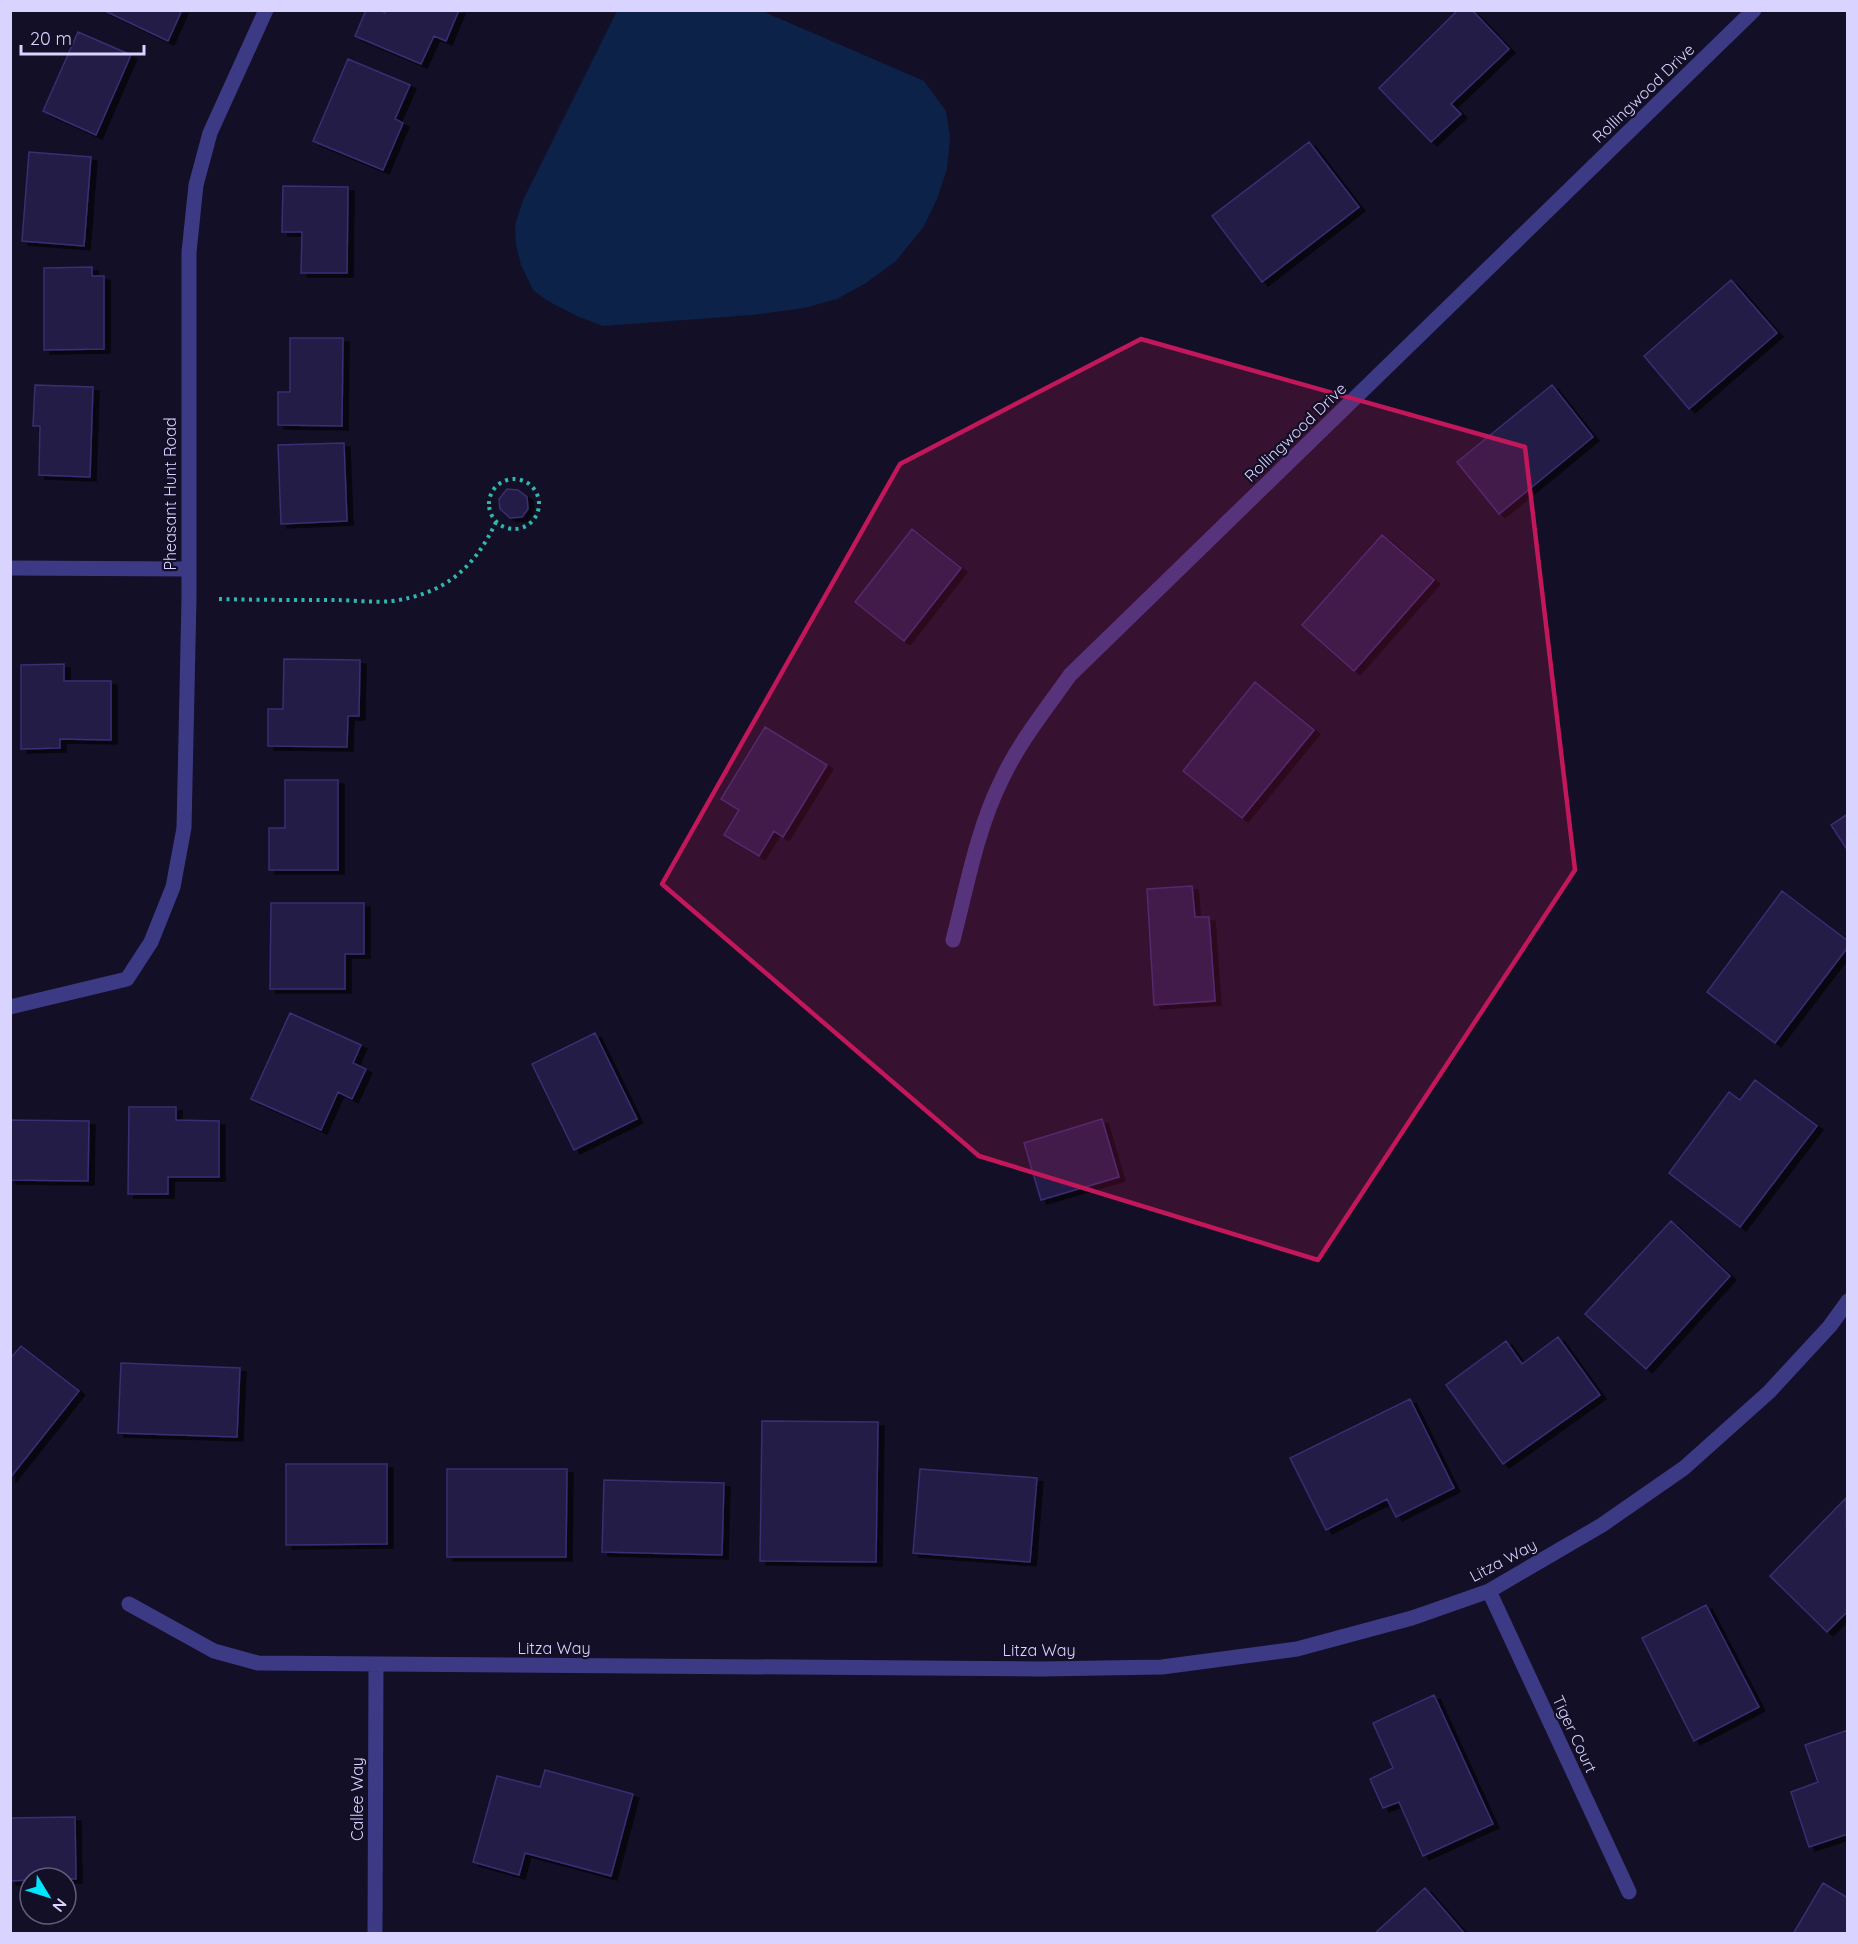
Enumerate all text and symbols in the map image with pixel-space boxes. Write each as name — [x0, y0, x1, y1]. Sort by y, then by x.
scale bar — [21, 18, 144, 56]
text: 20 m — [30, 27, 72, 50]
street label: Rollingwood Drive — [1588, 39, 1698, 147]
street label: Rollingwood Drive — [1240, 378, 1350, 486]
street label: Pheasant Hunt Road — [160, 417, 180, 571]
street label: Litza Way — [1466, 1534, 1540, 1586]
street label: Litza Way — [517, 1638, 591, 1658]
street label: Litza Way — [1002, 1640, 1076, 1660]
street label: Tiger Court — [1548, 1692, 1602, 1776]
street label: Callee Way — [347, 1757, 367, 1841]
north arrow — [18, 1866, 78, 1926]
text: N — [48, 1894, 71, 1916]

